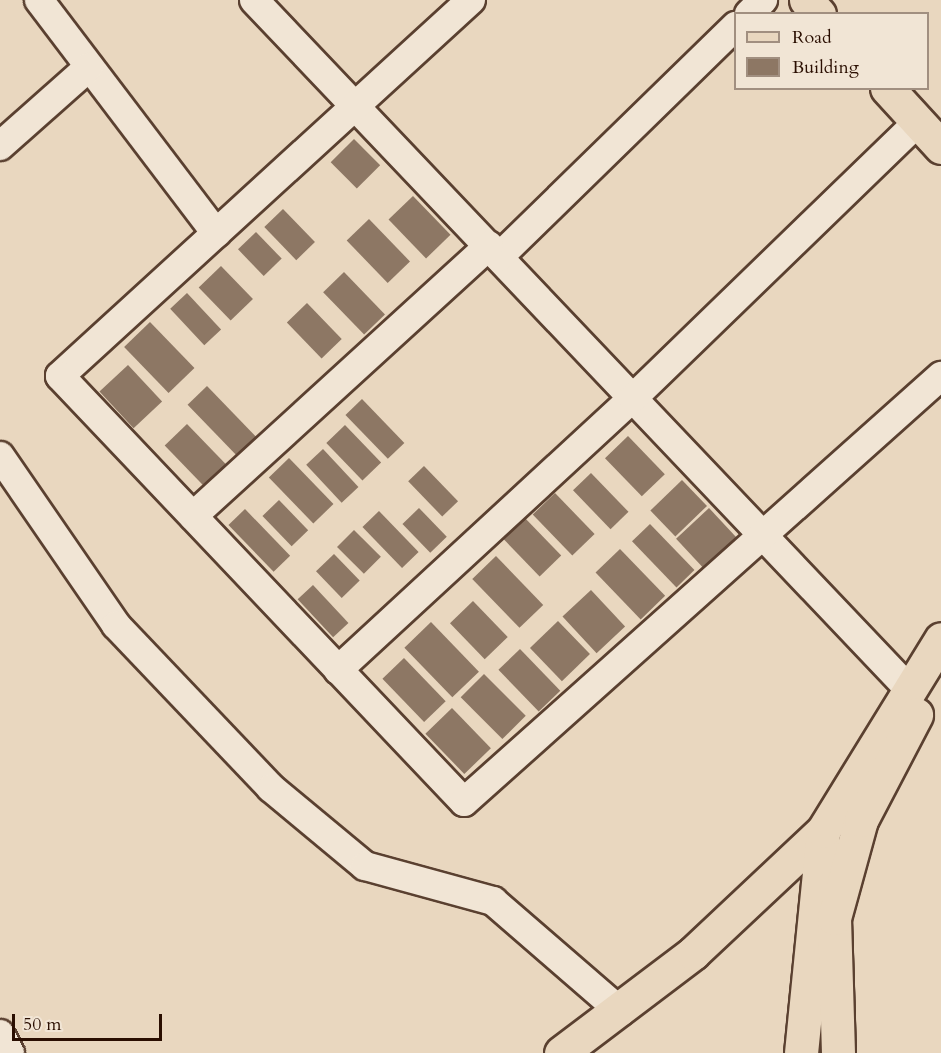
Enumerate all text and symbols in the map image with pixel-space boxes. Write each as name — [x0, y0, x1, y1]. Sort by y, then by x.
legend — [734, 12, 929, 90]
text: Road — [792, 25, 832, 50]
text: Building — [792, 55, 859, 80]
scale bar — [15, 1002, 165, 1040]
text: 50 m — [23, 1012, 62, 1037]

